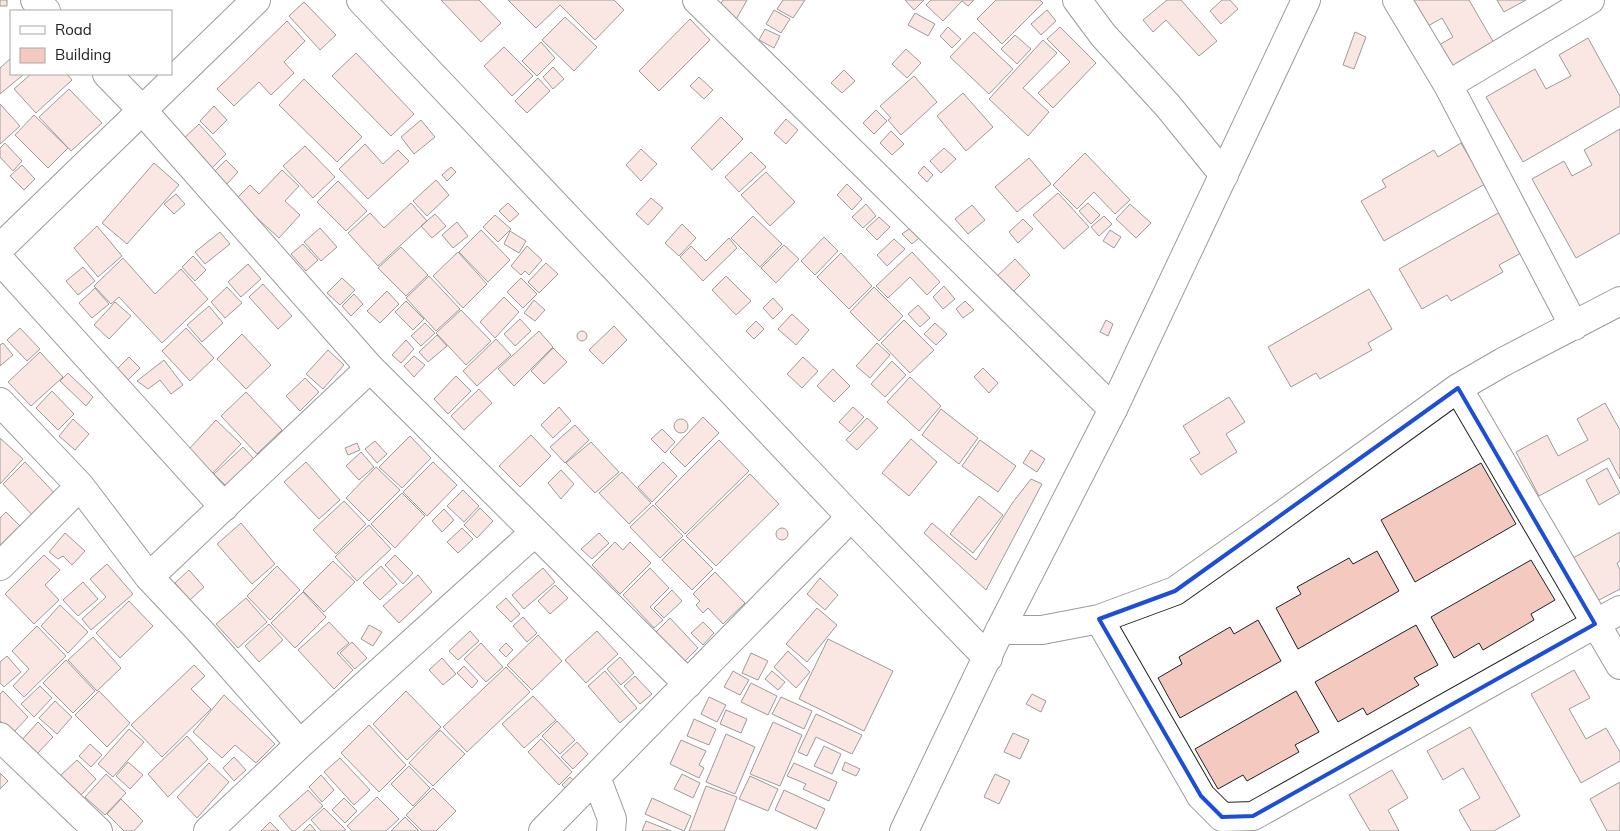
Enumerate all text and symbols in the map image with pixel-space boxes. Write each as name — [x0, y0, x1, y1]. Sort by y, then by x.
legend — [10, 10, 172, 75]
text: Road — [55, 20, 92, 39]
text: Building — [55, 45, 111, 64]

